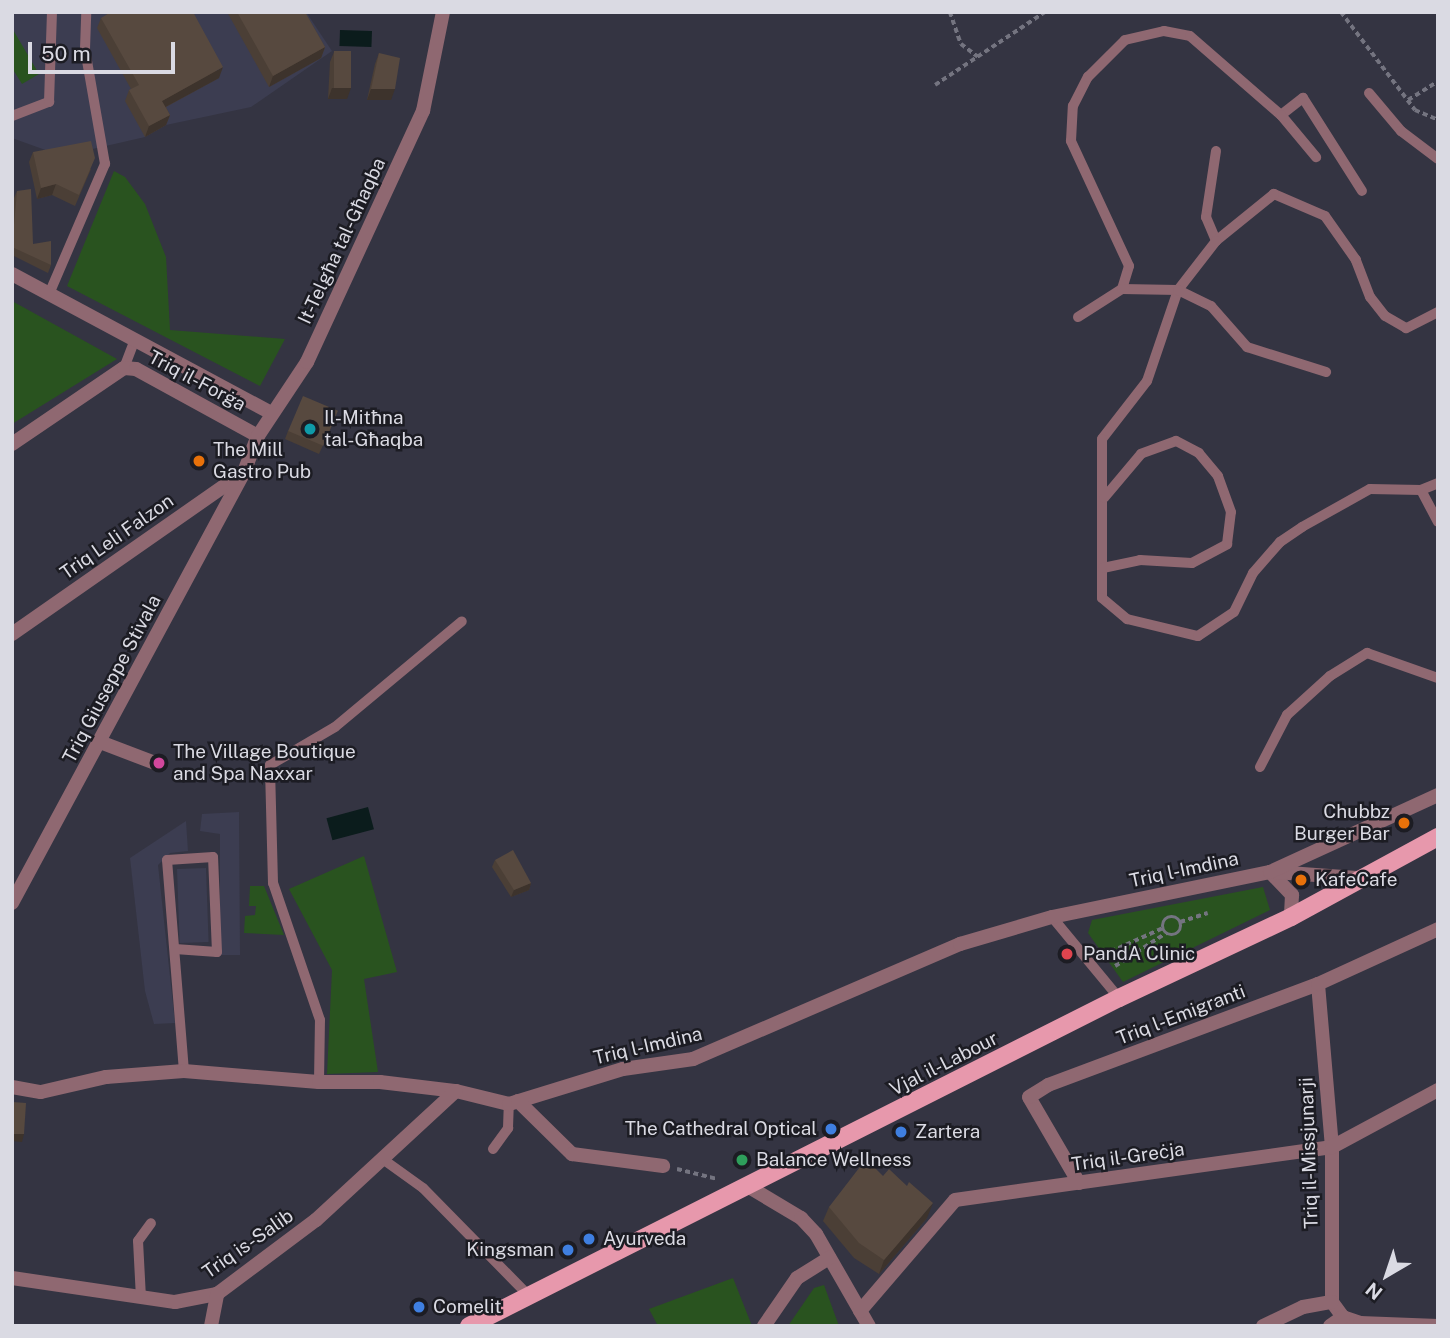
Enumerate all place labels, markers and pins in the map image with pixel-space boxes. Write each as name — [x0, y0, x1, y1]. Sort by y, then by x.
place label: Il-Mitħna tal-Għaqba — [324, 407, 423, 451]
marker: Il-Mitħna tal-Għaqba — [302, 421, 318, 437]
place label: The Mill Gastro Pub — [213, 439, 311, 483]
marker: The Mill Gastro Pub — [191, 453, 207, 469]
place label: The Village Boutique and Spa Naxxar — [173, 741, 356, 785]
marker: The Village Boutique and Spa Naxxar — [151, 755, 167, 771]
place label: Chubbz Burger Bar — [1294, 801, 1390, 845]
marker: Chubbz Burger Bar — [1396, 815, 1412, 831]
place label: KafeCafe — [1315, 869, 1397, 891]
marker: KafeCafe — [1293, 872, 1309, 888]
place label: PandA Clinic — [1083, 943, 1195, 965]
marker: PandA Clinic — [1057, 944, 1077, 964]
place label: The Cathedral Optical — [625, 1118, 817, 1140]
marker: The Cathedral Optical — [823, 1121, 839, 1137]
place label: Zartera — [915, 1121, 980, 1143]
marker: Zartera — [893, 1124, 909, 1140]
place label: Balance Wellness — [756, 1149, 912, 1171]
marker: Balance Wellness — [734, 1152, 750, 1168]
place label: Ayurveda — [603, 1228, 686, 1250]
marker: Ayurveda — [581, 1231, 597, 1247]
place label: Kingsman — [466, 1239, 554, 1261]
marker: Kingsman — [560, 1242, 576, 1258]
place label: Comelit — [433, 1296, 502, 1318]
marker: Comelit — [411, 1299, 427, 1315]

